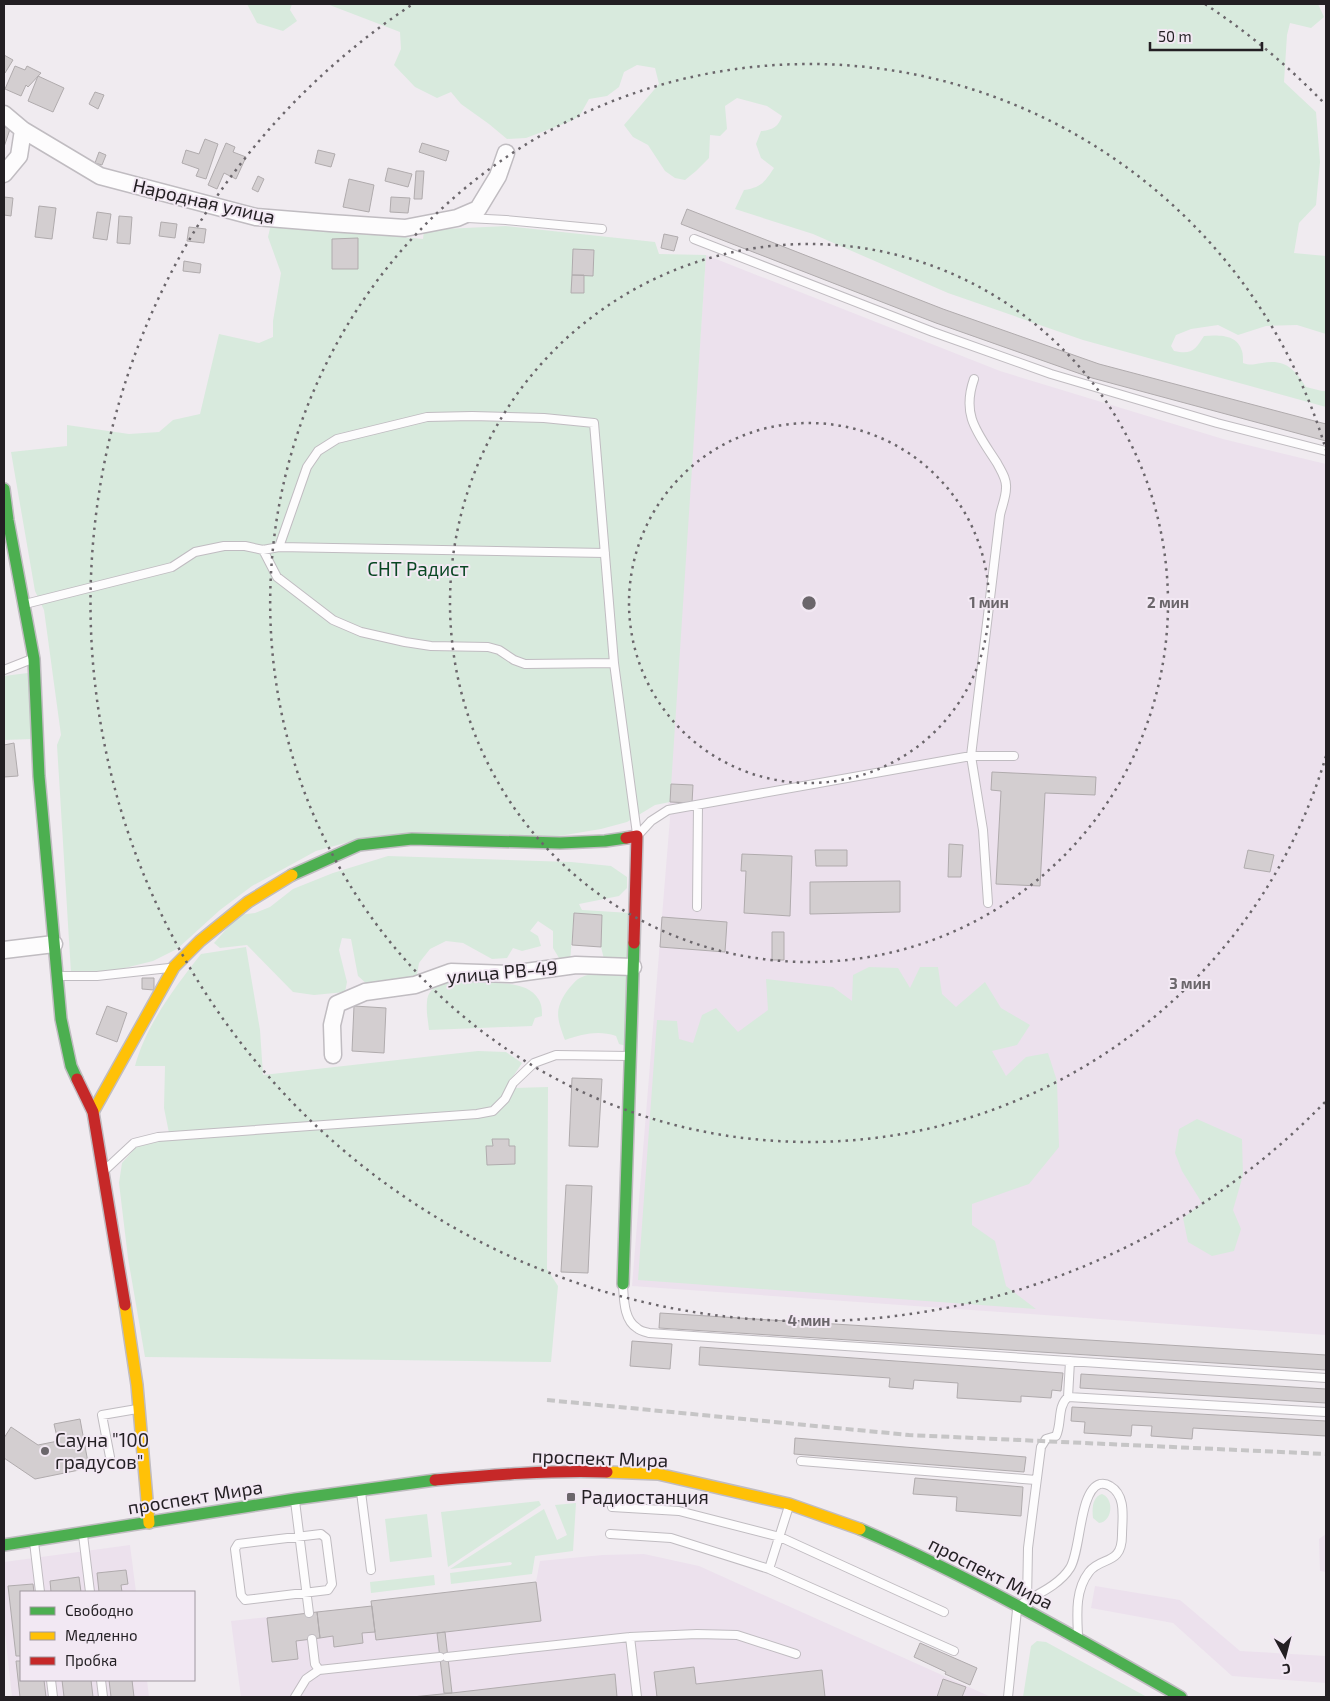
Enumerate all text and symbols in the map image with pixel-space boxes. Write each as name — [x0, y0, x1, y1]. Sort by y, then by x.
scale bar — [1150, 20, 1262, 52]
text: 50 m — [1158, 27, 1192, 45]
street label: Народная улица — [131, 173, 277, 229]
park label: СНТ Радист — [367, 557, 469, 580]
text: 1 мин — [969, 593, 1009, 611]
text: 2 мин — [1147, 593, 1189, 611]
centre of rings — [800, 594, 818, 612]
street label: улица РВ-49 — [445, 955, 559, 989]
text: 3 мин — [1169, 974, 1211, 992]
text: 4 мин — [788, 1311, 830, 1329]
place label: Сауна "100 градусов" — [55, 1428, 149, 1474]
street label: проспект Мира — [531, 1444, 669, 1471]
marker: Сауна "100 градусов" — [39, 1445, 51, 1457]
street label: проспект Мира — [126, 1474, 264, 1519]
place label: Радиостанция — [581, 1485, 709, 1508]
marker: Радиостанция — [565, 1491, 577, 1503]
street label: проспект Мира — [925, 1531, 1057, 1614]
legend — [20, 1591, 195, 1681]
text: Свободно — [65, 1601, 134, 1619]
text: Медленно — [65, 1626, 138, 1644]
north arrow — [1260, 1631, 1310, 1681]
text: Пробка — [65, 1651, 117, 1669]
text: С — [1282, 1660, 1292, 1678]

